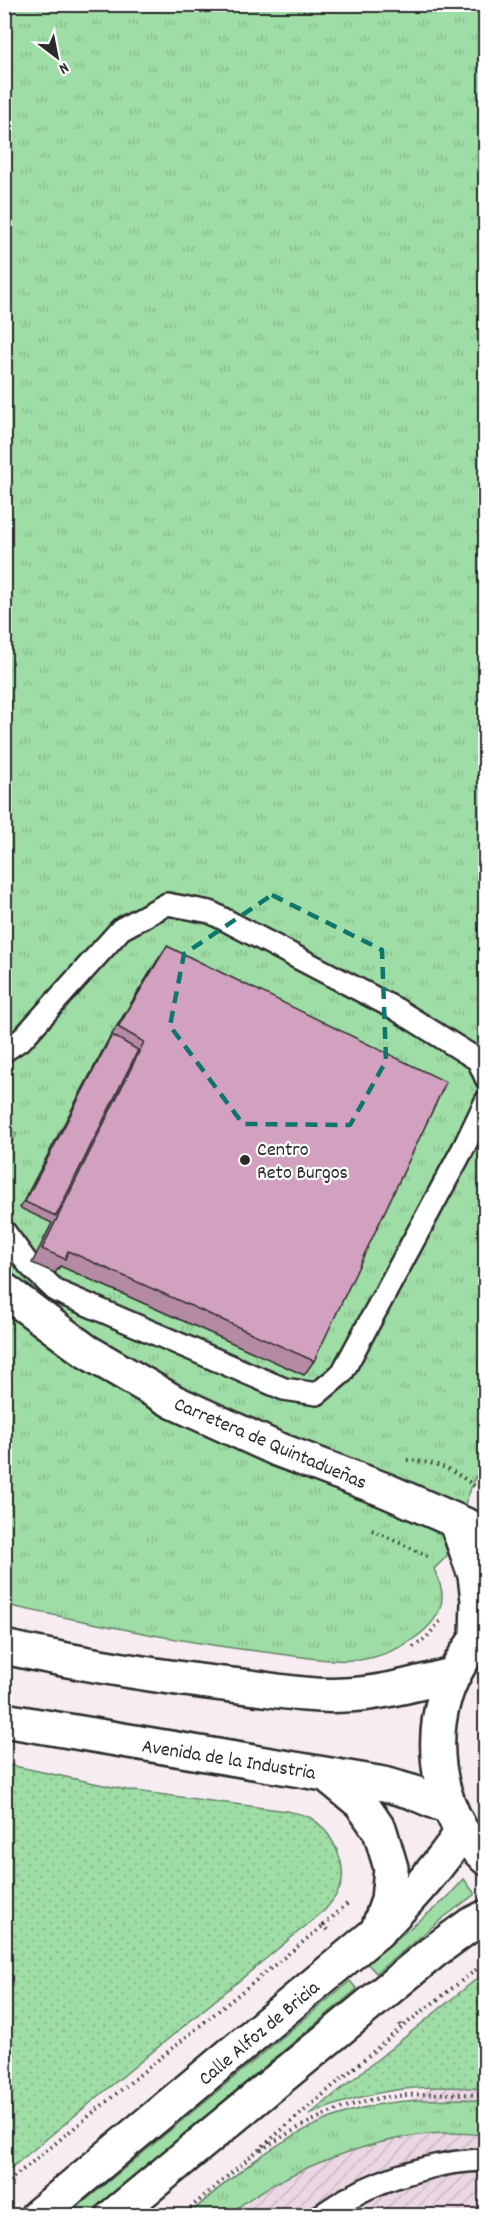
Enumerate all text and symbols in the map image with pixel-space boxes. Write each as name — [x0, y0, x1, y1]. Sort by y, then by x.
north arrow — [27, 27, 87, 87]
text: N — [54, 56, 73, 79]
place label: Centro Reto Burgos — [257, 1137, 348, 1188]
marker: Centro Reto Burgos — [238, 1153, 252, 1167]
street label: Carretera de Quintadueñas — [169, 1391, 371, 1498]
street label: Avenida de la Industria — [140, 1733, 318, 1789]
street label: Calle Alfoz de Bricia — [193, 1975, 327, 2093]

